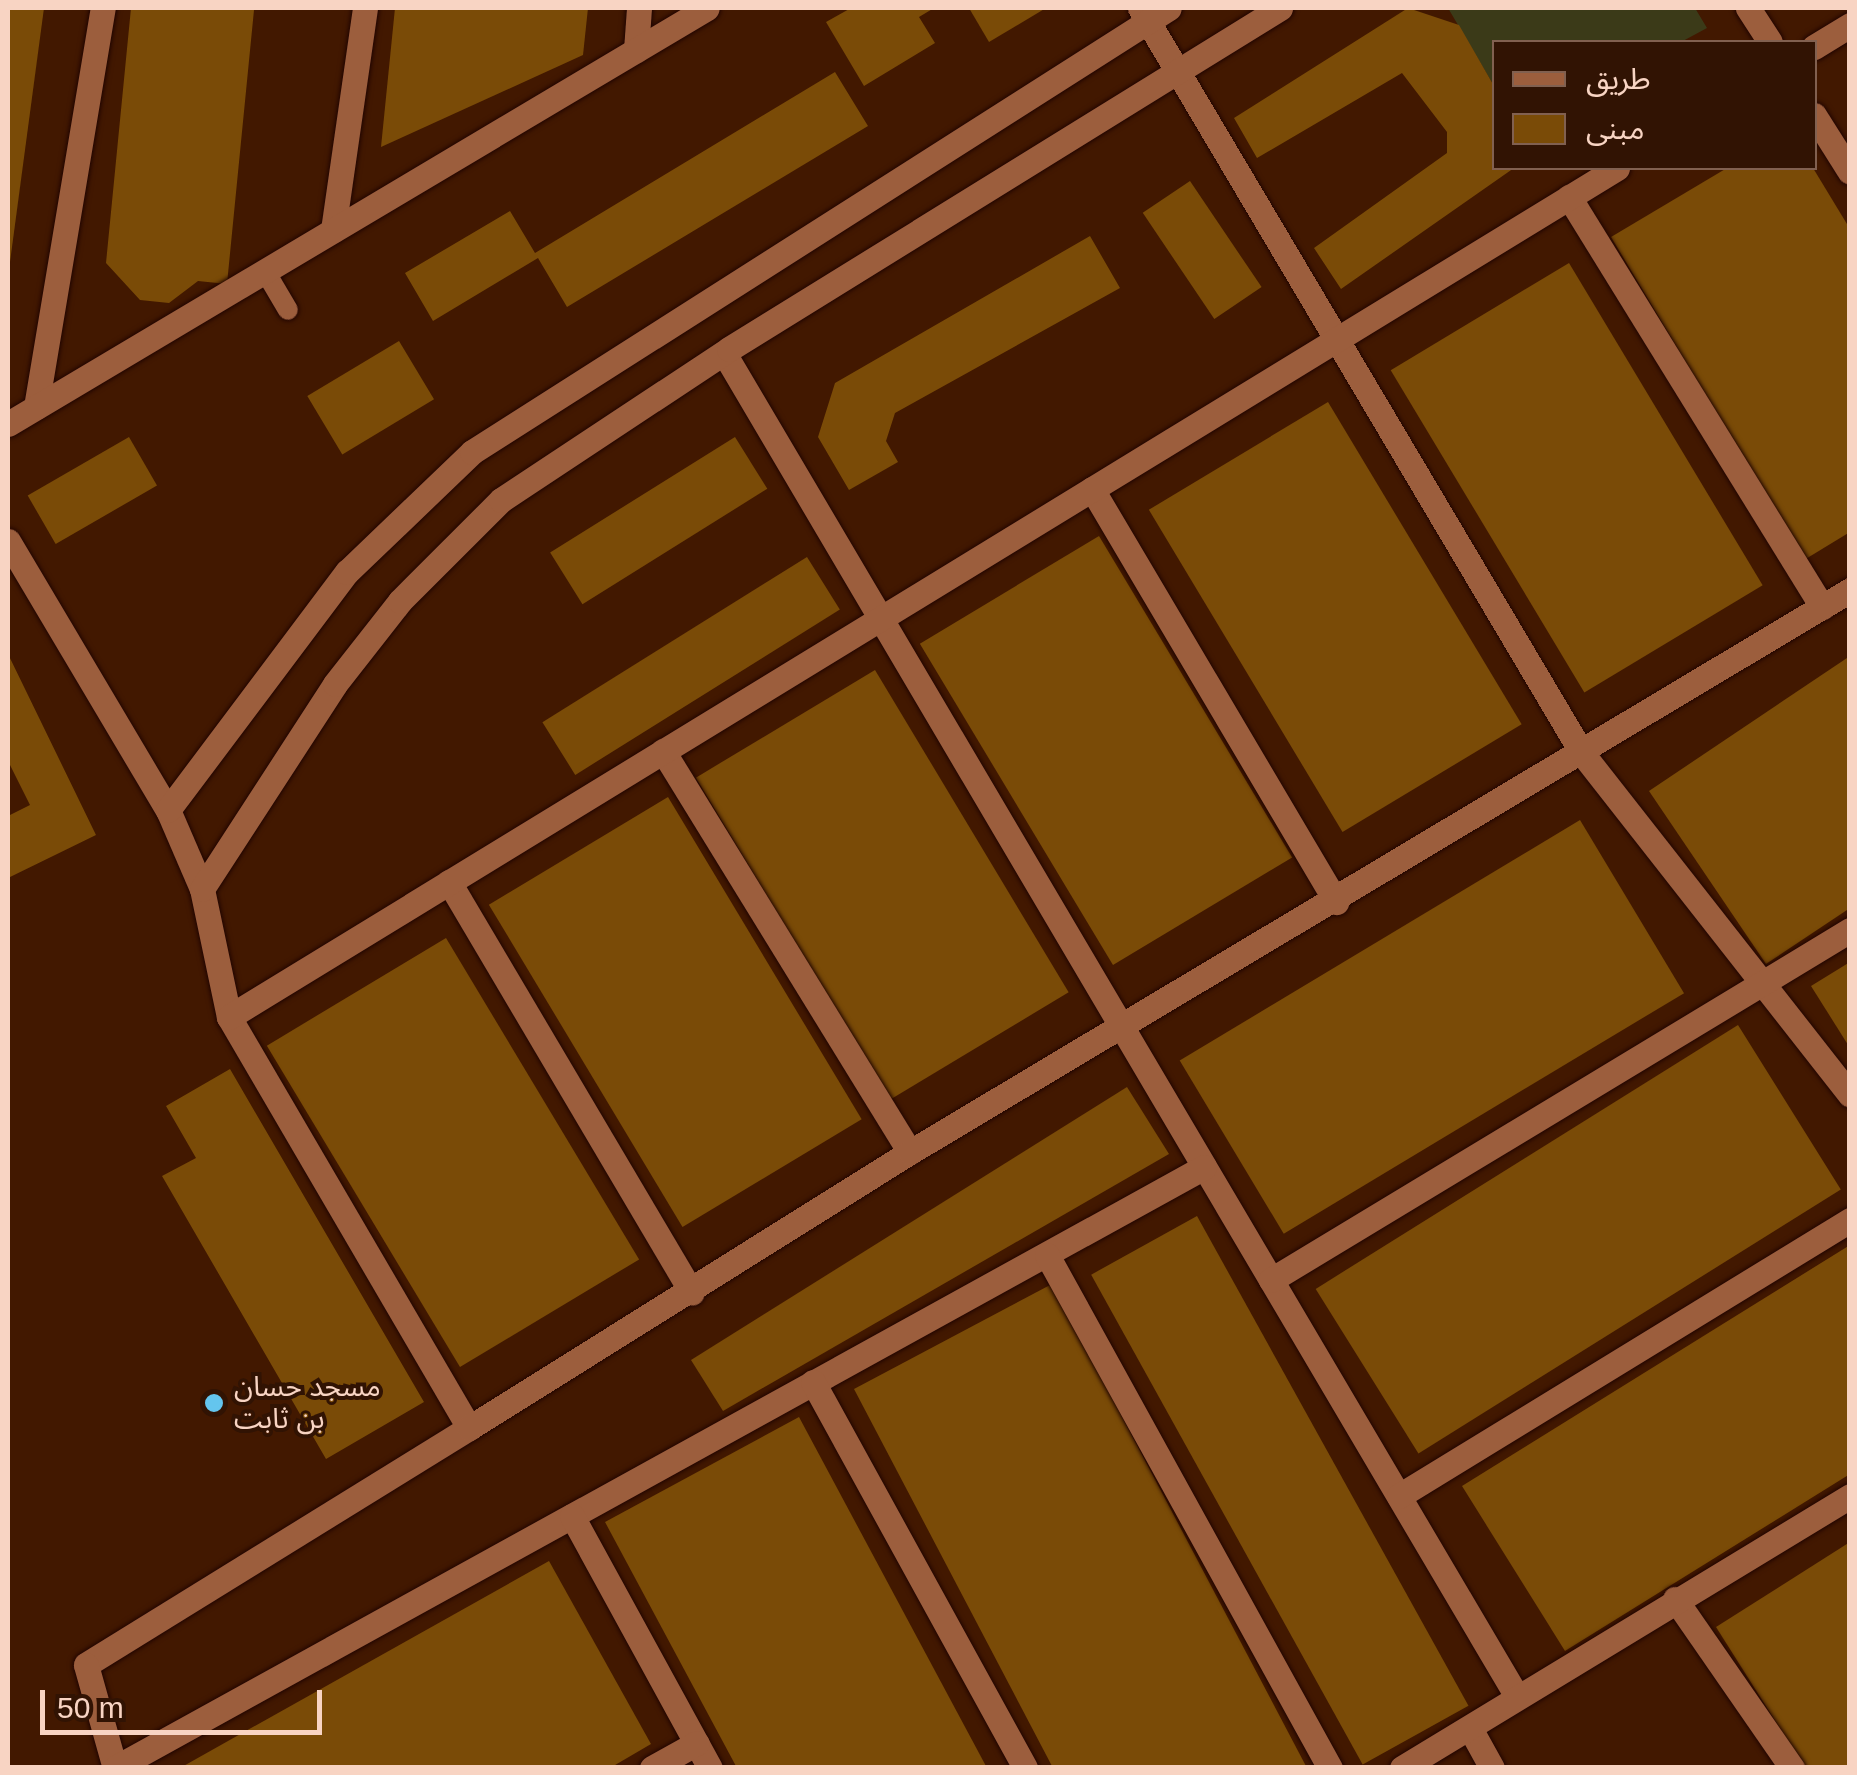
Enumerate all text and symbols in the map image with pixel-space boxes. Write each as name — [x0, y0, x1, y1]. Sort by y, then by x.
legend — [1492, 40, 1817, 170]
text: طريق — [1586, 62, 1651, 95]
text: مبنى — [1586, 112, 1644, 145]
place label: مسجد حسان بن ثابت — [234, 1370, 381, 1436]
marker: مسجد حسان بن ثابت — [203, 1392, 225, 1414]
scale bar — [45, 1670, 328, 1732]
text: 50 m — [57, 1691, 124, 1724]

